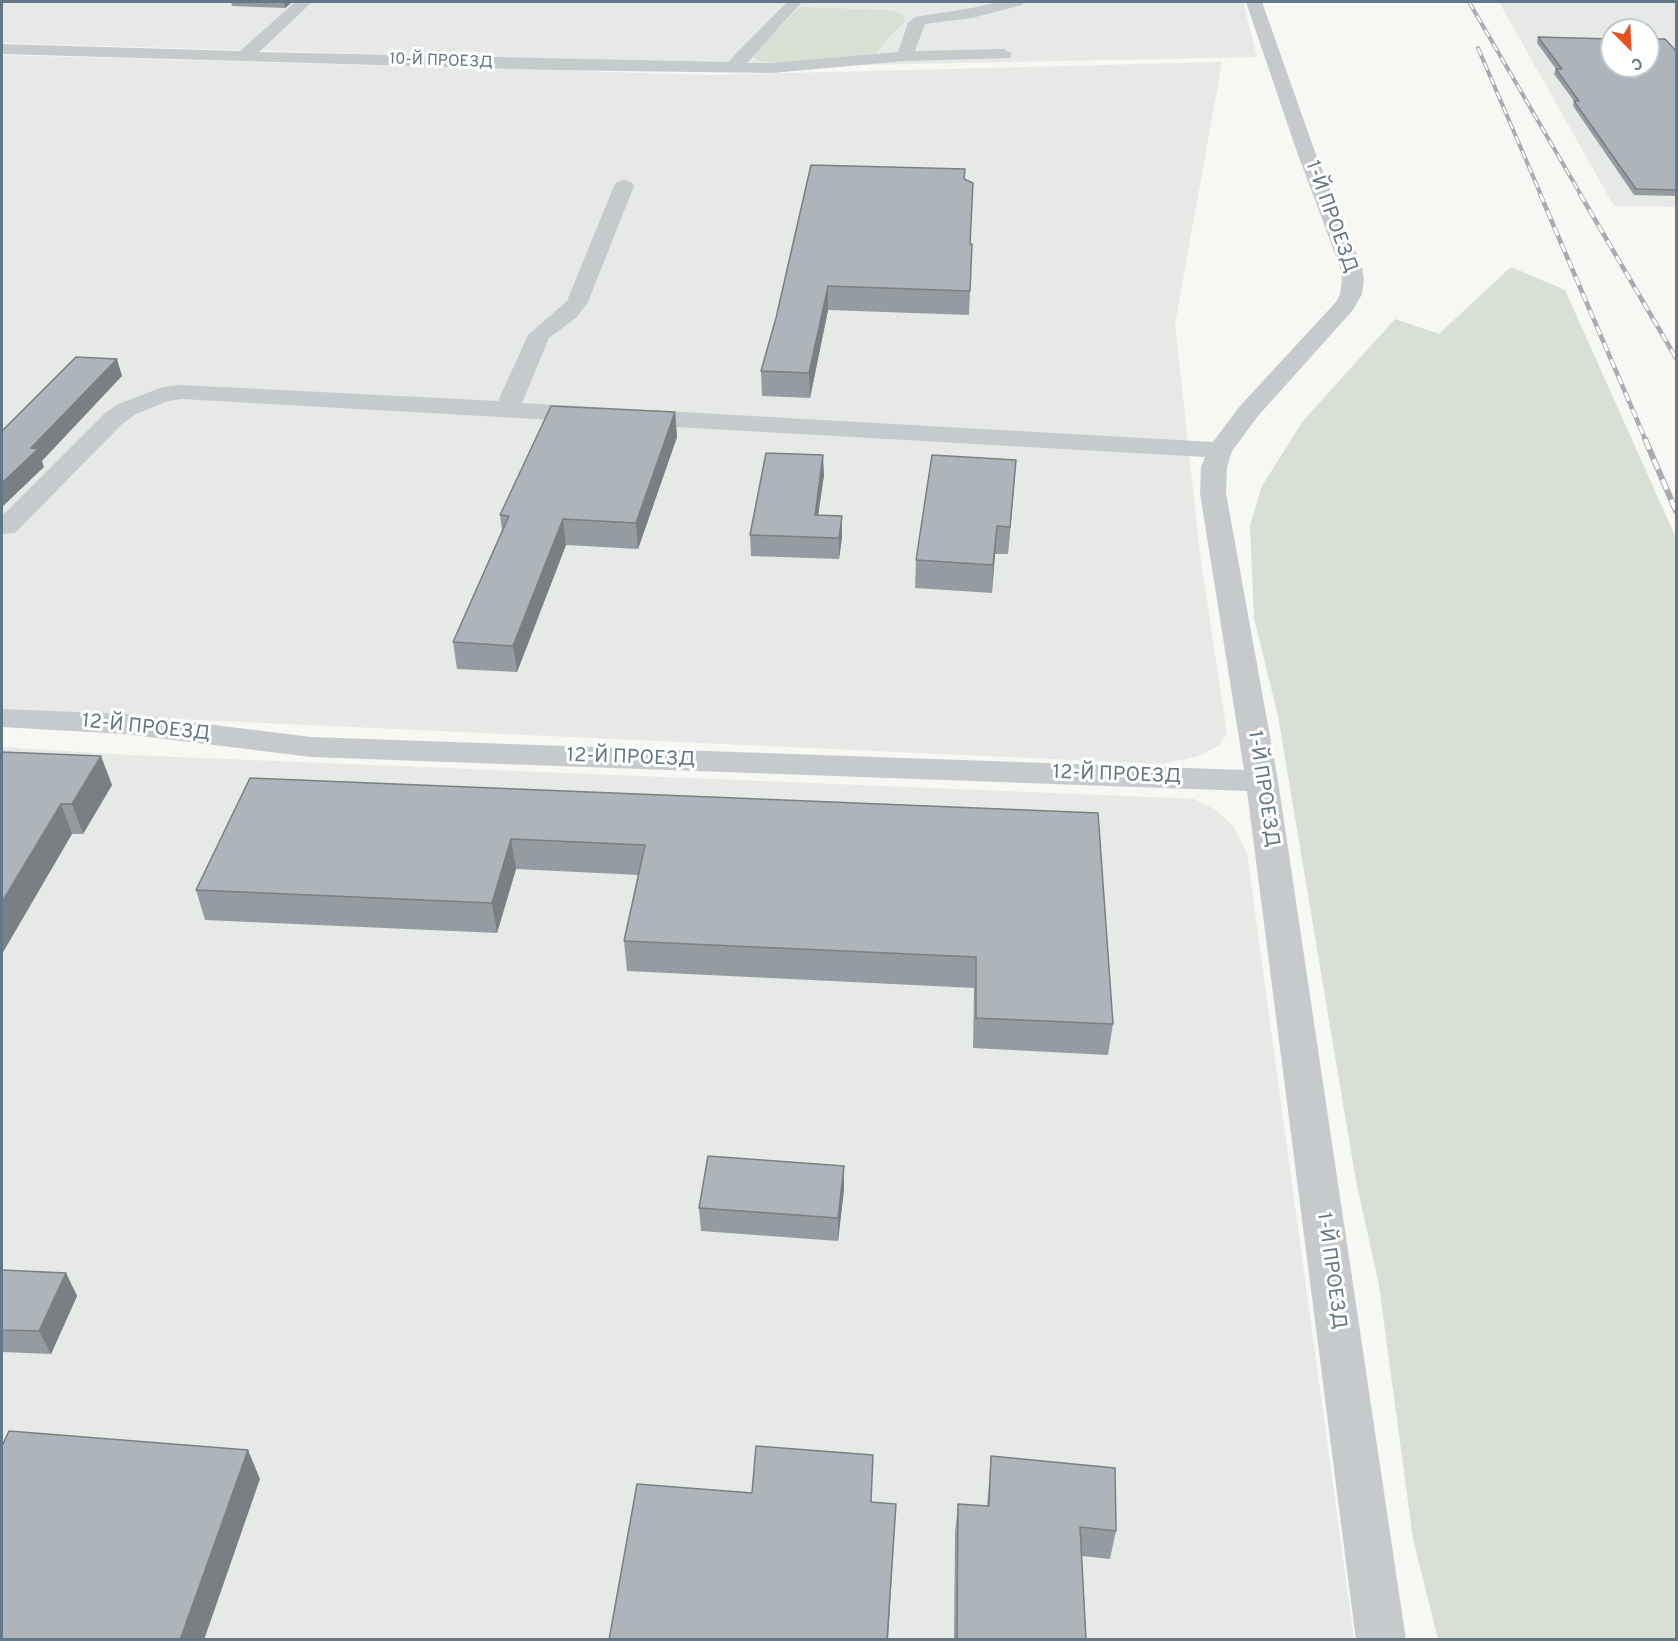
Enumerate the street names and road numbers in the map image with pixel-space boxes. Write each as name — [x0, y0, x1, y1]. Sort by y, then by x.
street label: 10-Й ПРОЕЗД — [389, 51, 493, 73]
street label: 1-Й ПРОЕЗД — [1299, 158, 1361, 276]
street label: 12-Й ПРОЕЗД — [81, 710, 211, 748]
street label: 1-Й ПРОЕЗД — [1241, 729, 1283, 849]
street label: 12-Й ПРОЕЗД — [566, 745, 696, 773]
street label: 12-Й ПРОЕЗД — [1052, 762, 1182, 790]
street label: 1-Й ПРОЕЗД — [1310, 1211, 1350, 1331]

